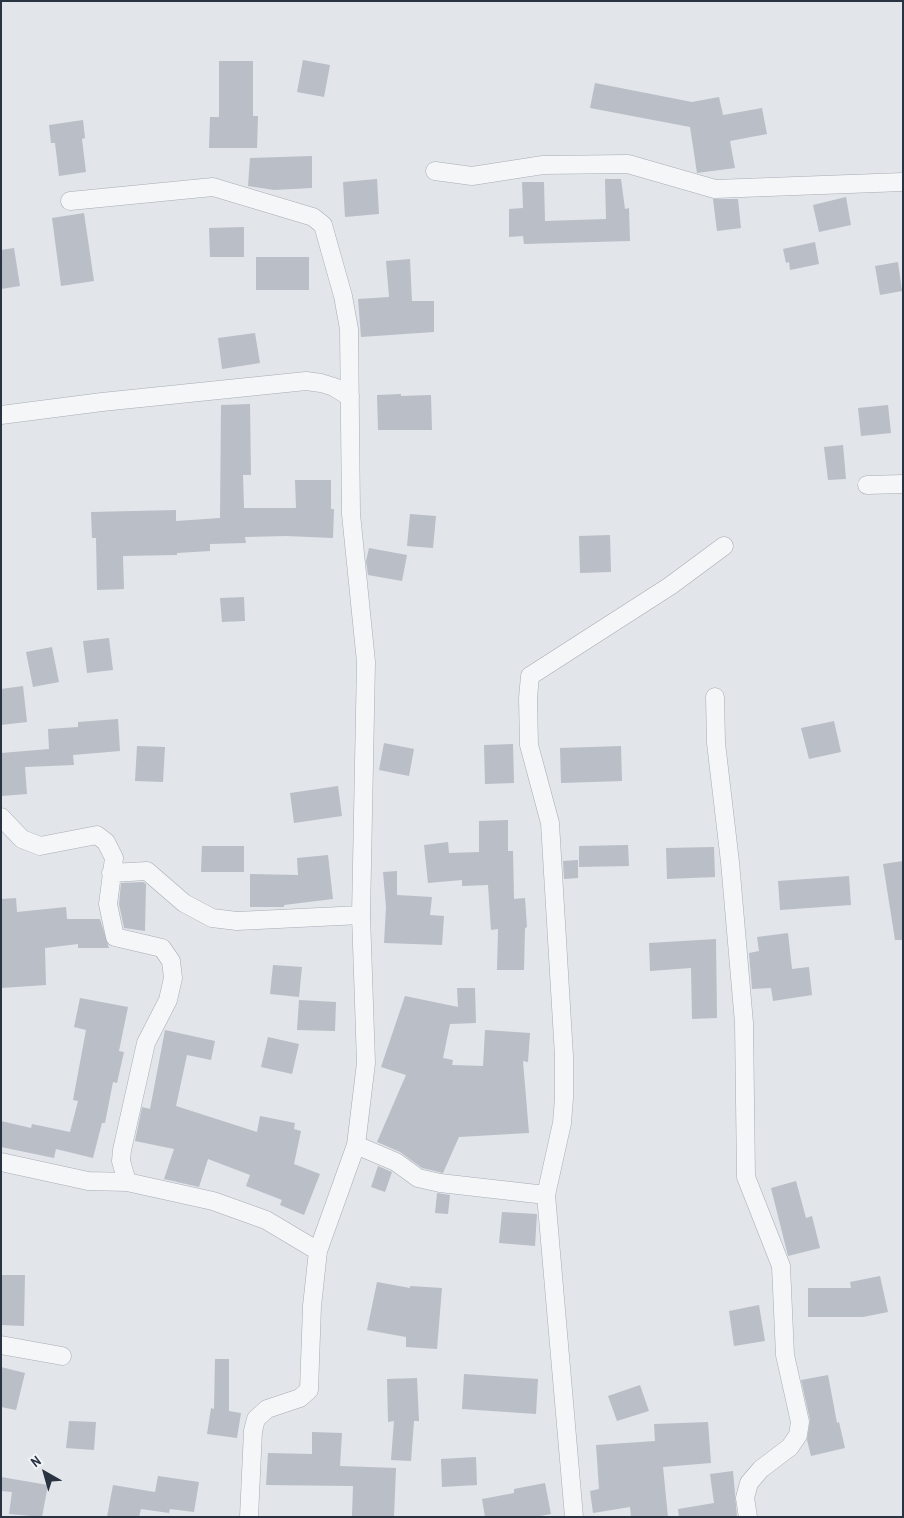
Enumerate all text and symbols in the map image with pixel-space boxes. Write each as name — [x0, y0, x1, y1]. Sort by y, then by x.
north arrow — [20, 1448, 70, 1498]
text: N — [27, 1452, 45, 1471]

